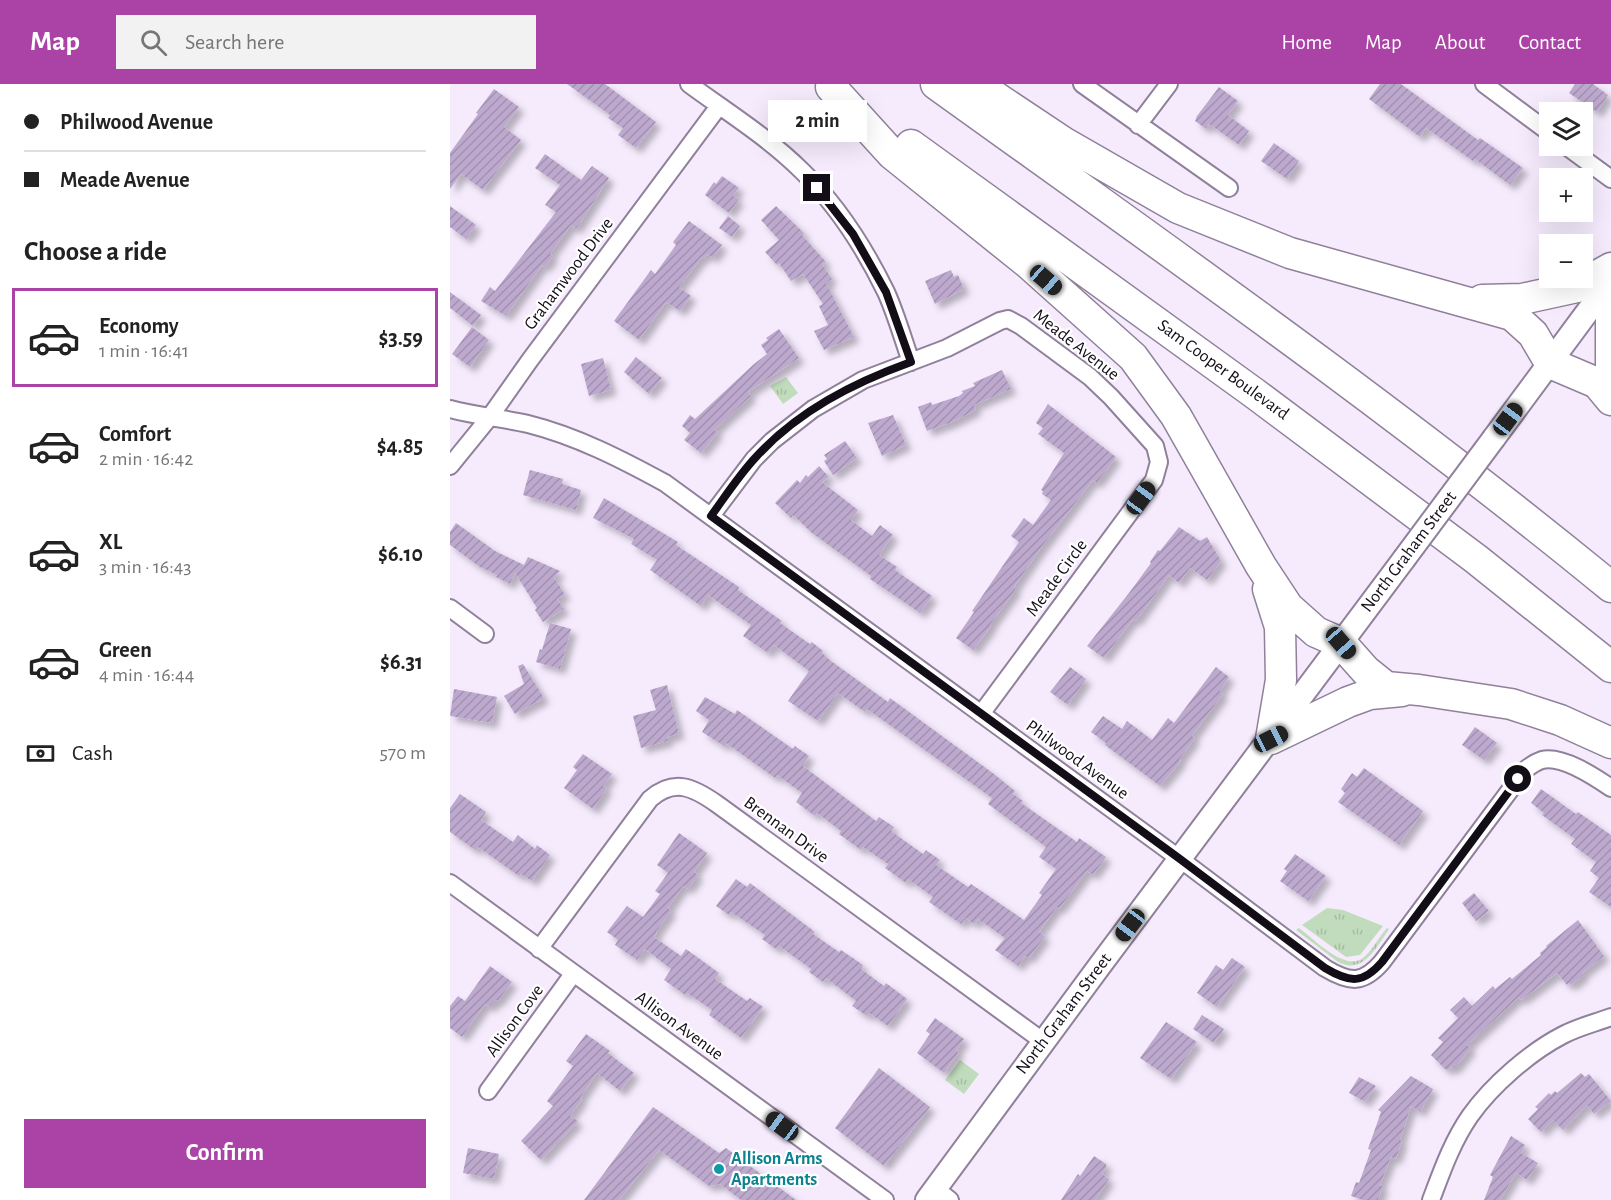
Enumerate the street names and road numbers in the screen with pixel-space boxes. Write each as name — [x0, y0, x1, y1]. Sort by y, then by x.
street label: Grahamwood Drive — [521, 215, 617, 333]
street label: Meade Avenue — [1030, 306, 1122, 384]
street label: Sam Cooper Boulevard — [1154, 316, 1292, 424]
street label: North Graham Street — [1358, 488, 1460, 616]
street label: Meade Circle — [1023, 536, 1091, 620]
street label: Philwood Avenue — [1022, 717, 1132, 803]
street label: Brennan Drive — [740, 793, 832, 867]
street label: North Graham Street — [1013, 950, 1115, 1078]
street label: Allison Cove — [483, 982, 547, 1060]
street label: Allison Avenue — [632, 988, 726, 1064]

